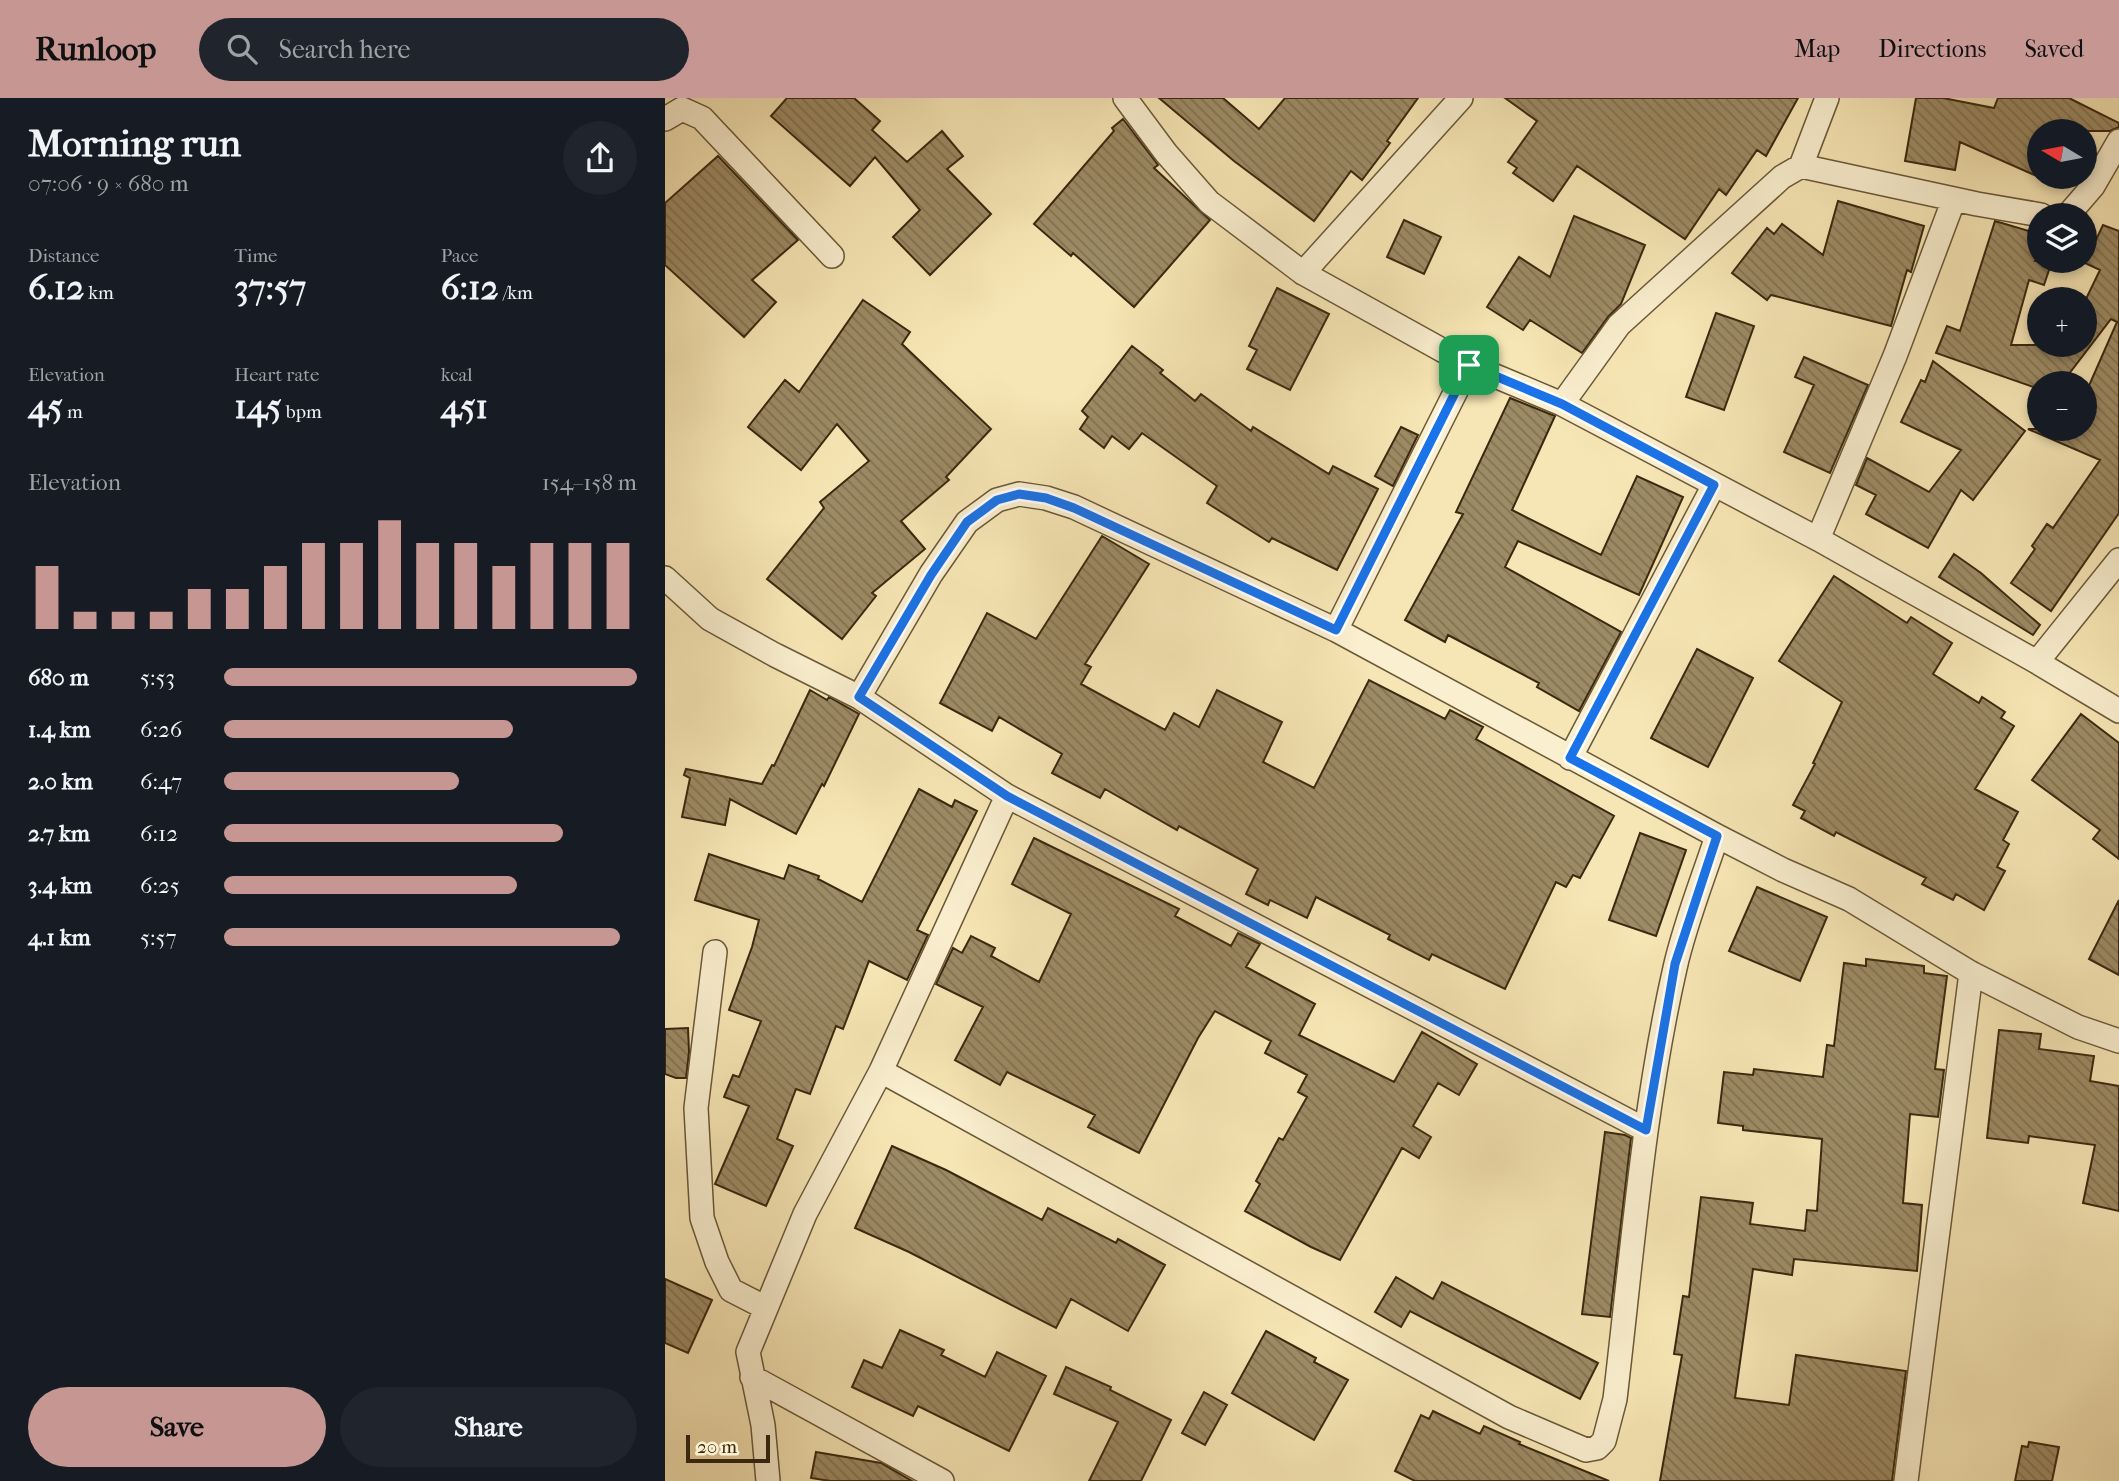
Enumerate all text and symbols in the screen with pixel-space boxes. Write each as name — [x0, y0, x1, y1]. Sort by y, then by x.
search box — [199, 18, 689, 81]
text: Runloop — [35, 30, 157, 69]
icon: search — [223, 30, 261, 68]
text: Search here — [279, 34, 410, 65]
text: Map — [1794, 35, 1840, 63]
text: Directions — [1878, 35, 1986, 63]
text: Saved — [2024, 35, 2084, 63]
north arrow — [2027, 119, 2097, 189]
map controls — [2027, 119, 2097, 441]
text: Morning run — [28, 121, 241, 166]
button: share — [563, 121, 637, 195]
text: 07:06 · 9 × 680 m — [28, 170, 189, 197]
button: layers — [2027, 203, 2097, 273]
text: Distance — [28, 245, 99, 267]
text: Time — [234, 245, 278, 267]
text: Pace — [441, 245, 479, 267]
text: 6.12 — [28, 267, 84, 308]
text: 37:57 — [234, 267, 306, 308]
text: 6:12 — [441, 267, 499, 308]
text: km — [84, 282, 114, 304]
text: /km — [499, 282, 533, 304]
button: + — [2027, 287, 2097, 357]
pin — [1439, 335, 1499, 395]
icon: arrive — [1450, 346, 1488, 384]
text: Elevation — [28, 364, 105, 386]
text: Heart rate — [234, 364, 319, 386]
text: kcal — [441, 364, 473, 386]
button: − — [2027, 371, 2097, 441]
text: 45 — [28, 386, 63, 427]
text: 145 — [234, 386, 282, 427]
text: 451 — [441, 386, 488, 427]
text: m — [63, 401, 83, 423]
text: bpm — [282, 401, 322, 423]
text: Elevation — [28, 469, 121, 496]
text: 154–158 m — [542, 469, 637, 496]
text: 680 m — [28, 664, 89, 691]
text: 5:53 — [140, 664, 175, 691]
text: 1.4 km — [28, 716, 91, 743]
text: 6:26 — [140, 716, 182, 743]
text: 2.0 km — [28, 768, 93, 795]
text: 6:47 — [140, 768, 182, 795]
text: 2.7 km — [28, 820, 90, 847]
text: 6:12 — [140, 820, 178, 847]
text: 3.4 km — [28, 872, 92, 899]
text: 6:25 — [140, 872, 180, 899]
text: 4.1 km — [28, 924, 91, 951]
text: 5:57 — [140, 924, 177, 951]
button: Save — [28, 1387, 326, 1467]
button: Share — [340, 1387, 637, 1467]
scale bar — [686, 1432, 770, 1464]
text: 20 m — [697, 1436, 737, 1458]

